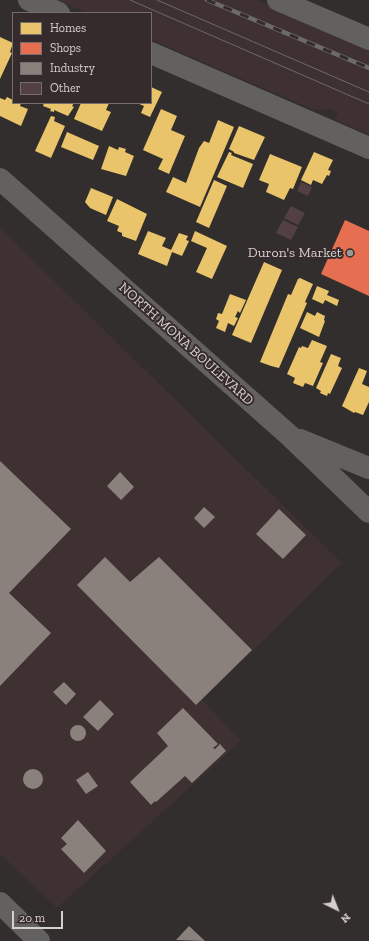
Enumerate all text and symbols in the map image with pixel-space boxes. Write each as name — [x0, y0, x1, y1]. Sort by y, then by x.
legend — [12, 12, 152, 104]
text: Homes — [50, 21, 86, 35]
text: Shops — [50, 41, 81, 55]
text: Industry — [50, 61, 95, 75]
text: Other — [50, 81, 81, 95]
place label: Duron's Market — [248, 245, 342, 261]
marker: Duron's Market — [345, 248, 355, 258]
street label: NORTH MONA BOULEVARD — [115, 279, 257, 409]
north arrow — [317, 889, 357, 929]
scale bar — [14, 903, 65, 929]
text: 20 m — [19, 911, 45, 925]
text: N — [338, 911, 353, 926]

